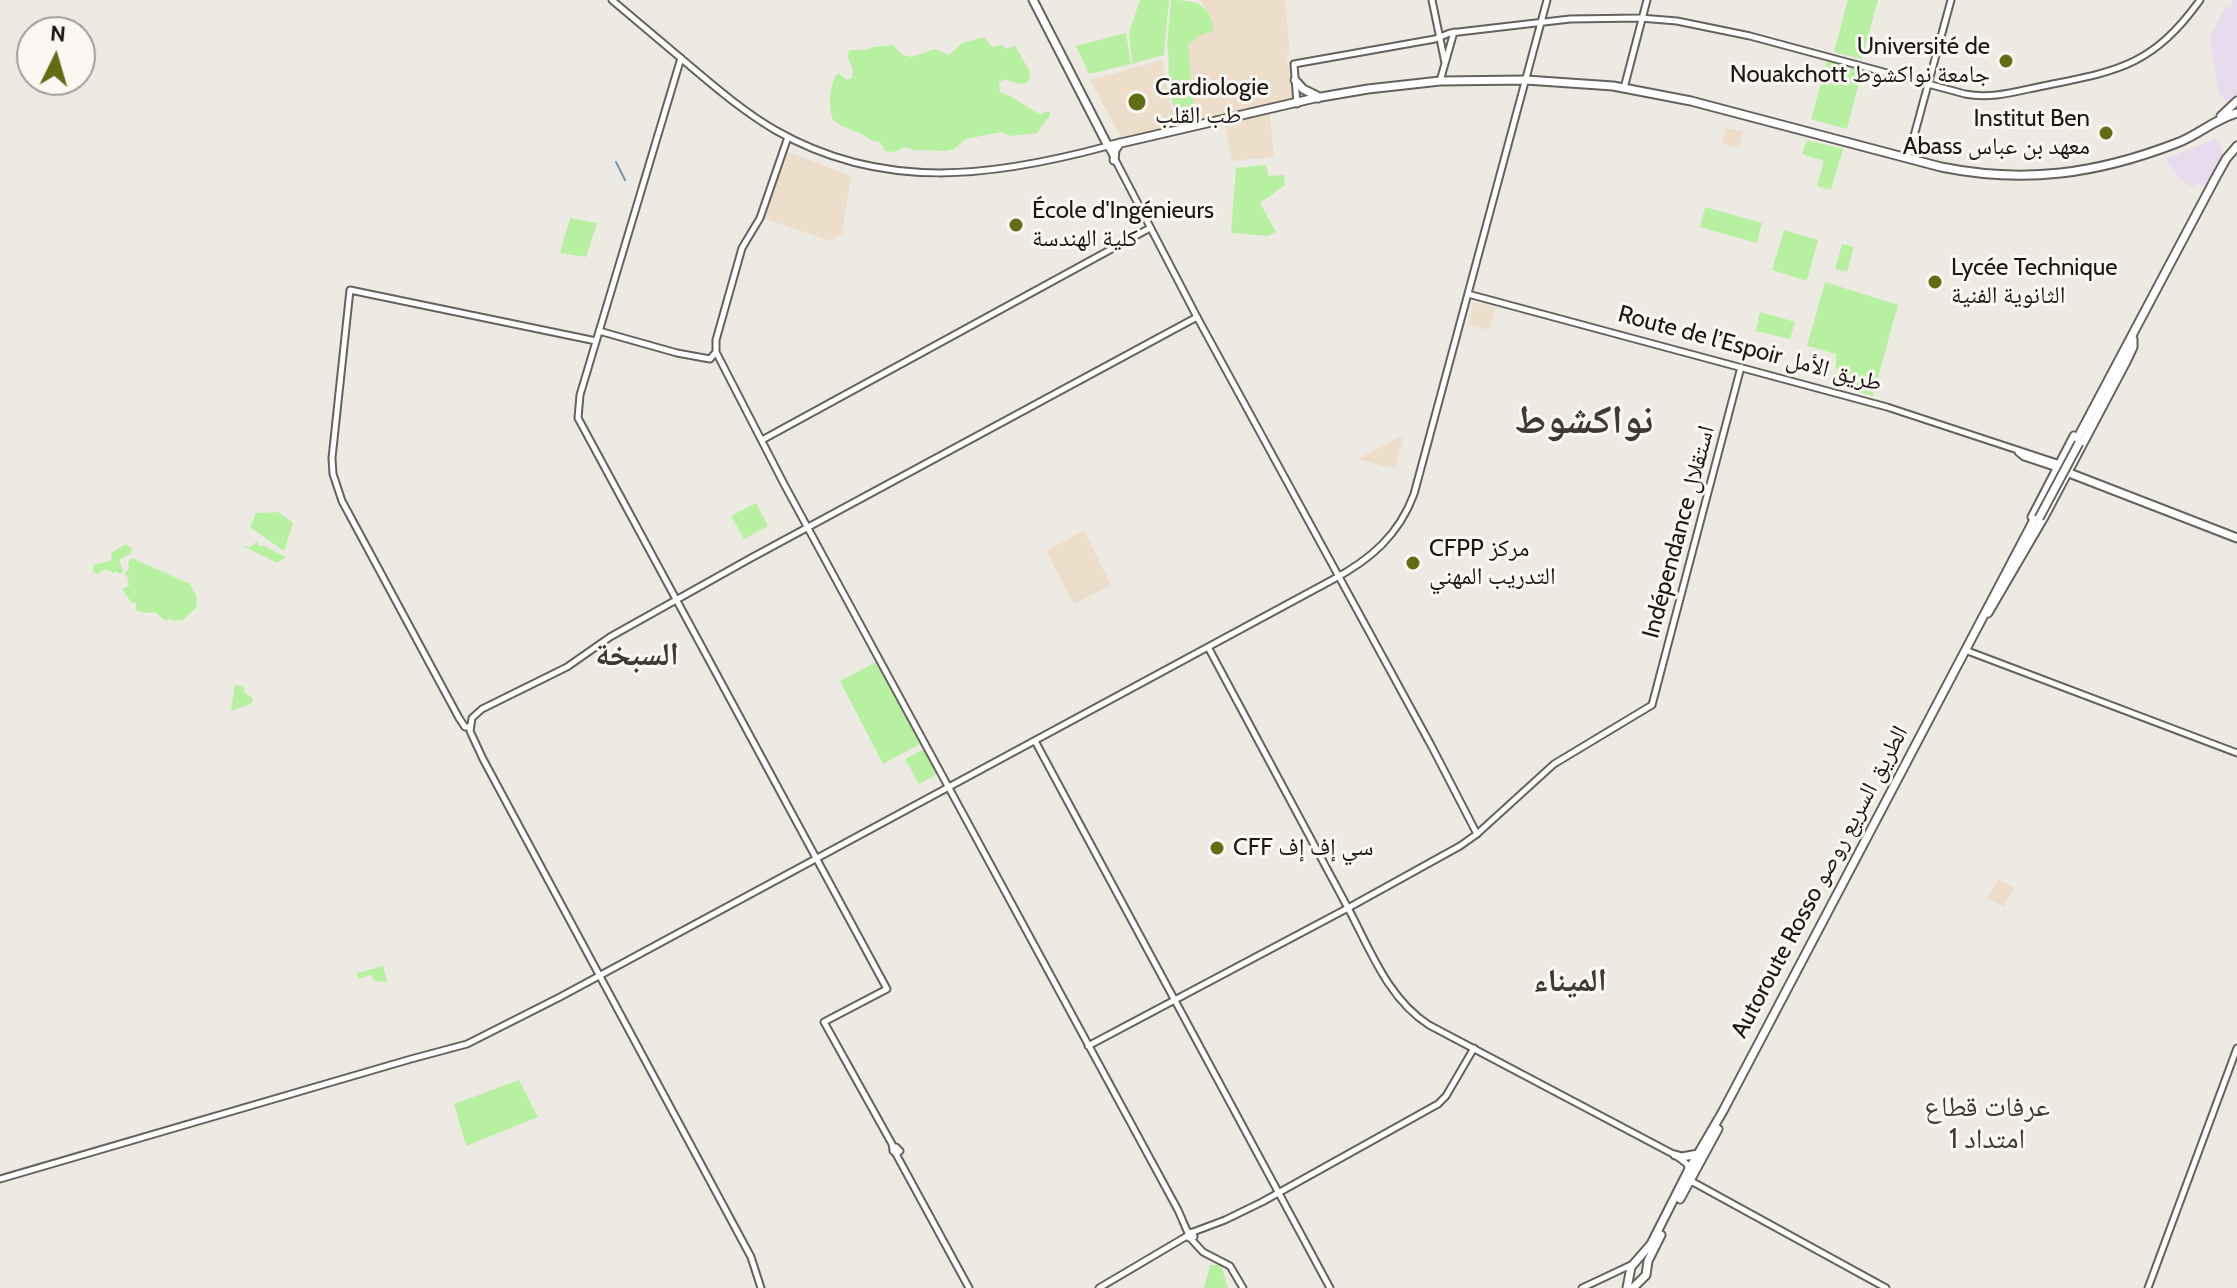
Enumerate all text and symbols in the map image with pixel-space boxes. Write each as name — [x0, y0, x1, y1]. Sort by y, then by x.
north arrow — [16, 16, 96, 96]
text: N — [49, 19, 67, 48]
place label: Université de Nouakchott جامعة نواكشوط — [1730, 33, 1990, 89]
marker: Université de Nouakchott جامعة نواكشوط — [1997, 52, 2015, 70]
place label: Cardiologie طب القلب — [1155, 74, 1269, 130]
marker: Cardiologie طب القلب — [1126, 91, 1148, 113]
place label: Institut Ben Abass معهد بن عباس — [1903, 105, 2090, 161]
marker: Institut Ben Abass معهد بن عباس — [2097, 124, 2115, 142]
place label: École d'Ingénieurs كلية الهندسة — [1032, 197, 1214, 253]
marker: École d'Ingénieurs كلية الهندسة — [1007, 216, 1025, 234]
place label: Lycée Technique الثانوية الفنية — [1951, 254, 2118, 310]
marker: Lycée Technique الثانوية الفنية — [1926, 273, 1944, 291]
street label: Route de l’Espoir طريق الأمل — [1615, 300, 1885, 398]
district label: نواكشوط — [1515, 397, 1653, 445]
street label: Indépendance استقلال — [1637, 422, 1721, 642]
place label: CFPP مركز التدريب المهني — [1429, 535, 1556, 591]
marker: CFPP مركز التدريب المهني — [1404, 554, 1422, 572]
district label: السبخة — [595, 637, 679, 675]
street label: Autoroute Rosso الطريق السريع روصو — [1725, 721, 1915, 1043]
place label: CFF سي إف إف — [1233, 834, 1373, 862]
marker: CFF سي إف إف — [1208, 839, 1226, 857]
district label: الميناء — [1533, 963, 1607, 1001]
district label: عرفات قطاع 1 امتداد — [1924, 1091, 2050, 1157]

